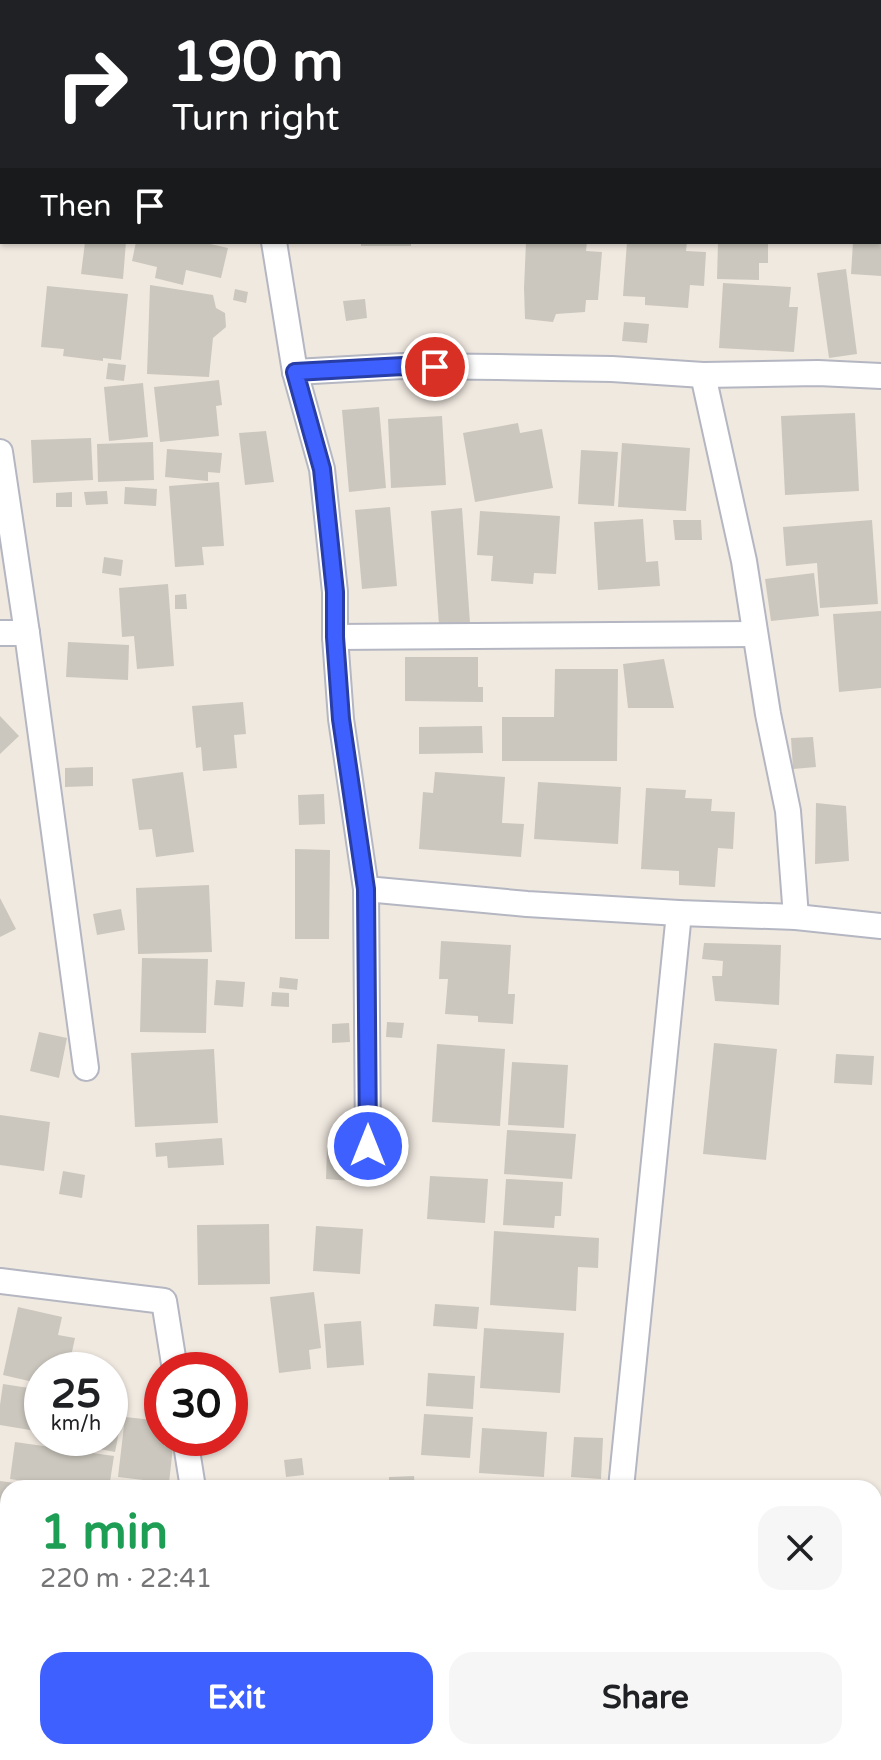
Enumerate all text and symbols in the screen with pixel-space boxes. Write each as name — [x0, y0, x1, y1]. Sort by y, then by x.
text: 190 m — [172, 29, 343, 96]
icon: right — [40, 32, 144, 136]
text: Turn right — [172, 97, 339, 140]
icon: arrive — [128, 184, 172, 228]
text: Then — [40, 188, 112, 225]
pin — [401, 333, 469, 401]
icon: arrive — [413, 345, 457, 389]
position arrow — [326, 1104, 410, 1188]
speed limit sign: 30 — [144, 1352, 248, 1456]
text: 25 — [51, 1370, 101, 1418]
text: km/h — [51, 1412, 101, 1436]
text: 1 min — [40, 1504, 168, 1562]
button: close — [758, 1506, 842, 1590]
text: 220 m · 22:41 — [40, 1563, 212, 1594]
button: Exit — [40, 1652, 433, 1744]
button: Share — [449, 1652, 842, 1744]

